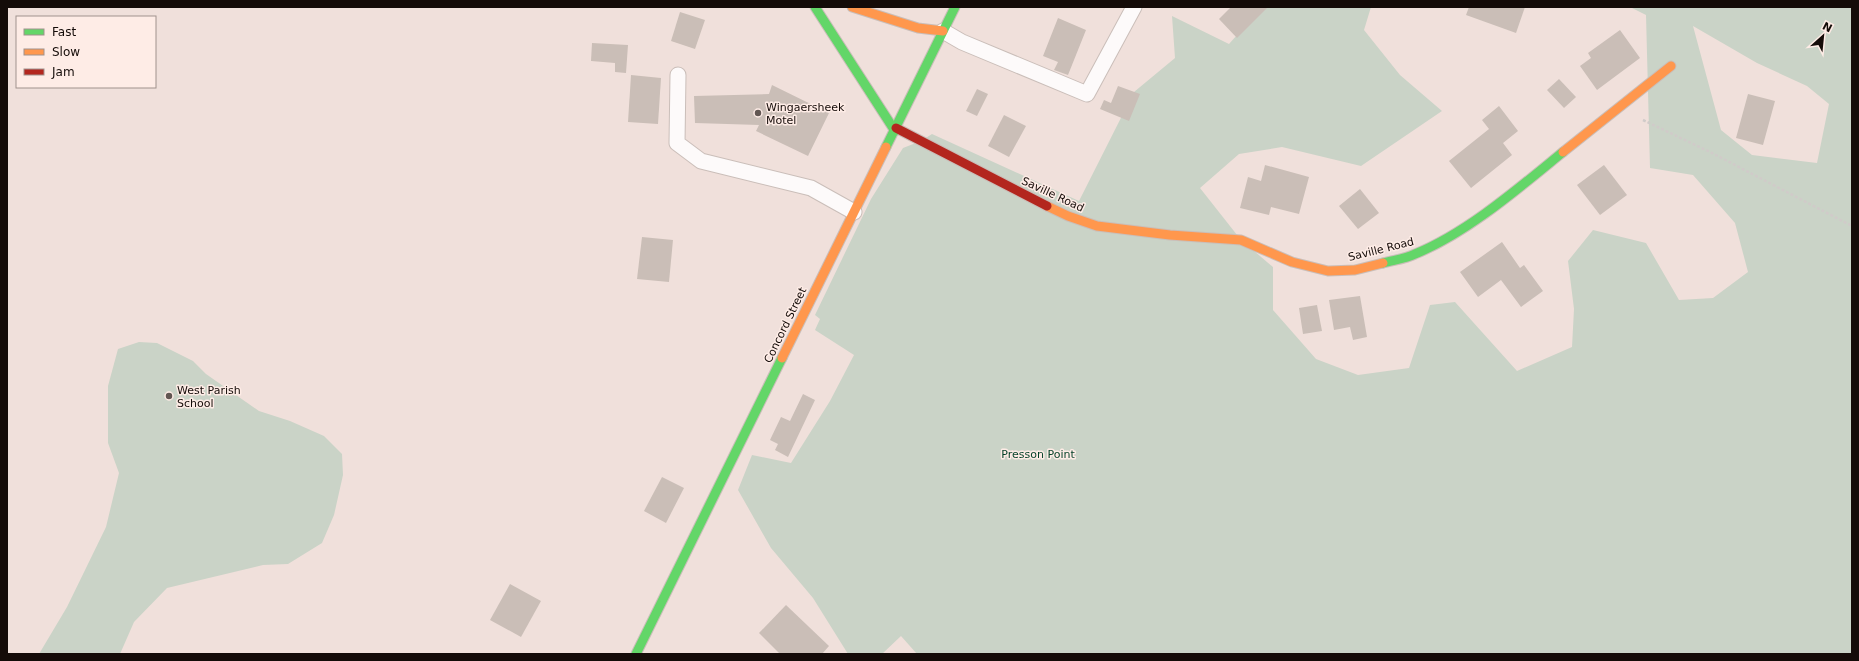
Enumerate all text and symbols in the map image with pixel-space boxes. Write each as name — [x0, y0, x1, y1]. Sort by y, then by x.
legend — [16, 16, 156, 88]
north arrow — [1803, 16, 1843, 56]
text: N — [1820, 20, 1834, 35]
text: Fast — [52, 25, 76, 39]
text: Slow — [52, 45, 80, 59]
text: Jam — [51, 65, 75, 79]
place label: Wingaersheek Motel — [766, 101, 845, 127]
marker: Wingaersheek Motel — [753, 108, 763, 118]
street label: Saville Road — [1020, 174, 1086, 215]
street label: Saville Road — [1347, 235, 1415, 264]
street label: Concord Street — [762, 285, 810, 365]
place label: West Parish School — [177, 384, 241, 410]
marker: West Parish School — [164, 391, 174, 401]
park label: Presson Point — [1001, 448, 1075, 461]

